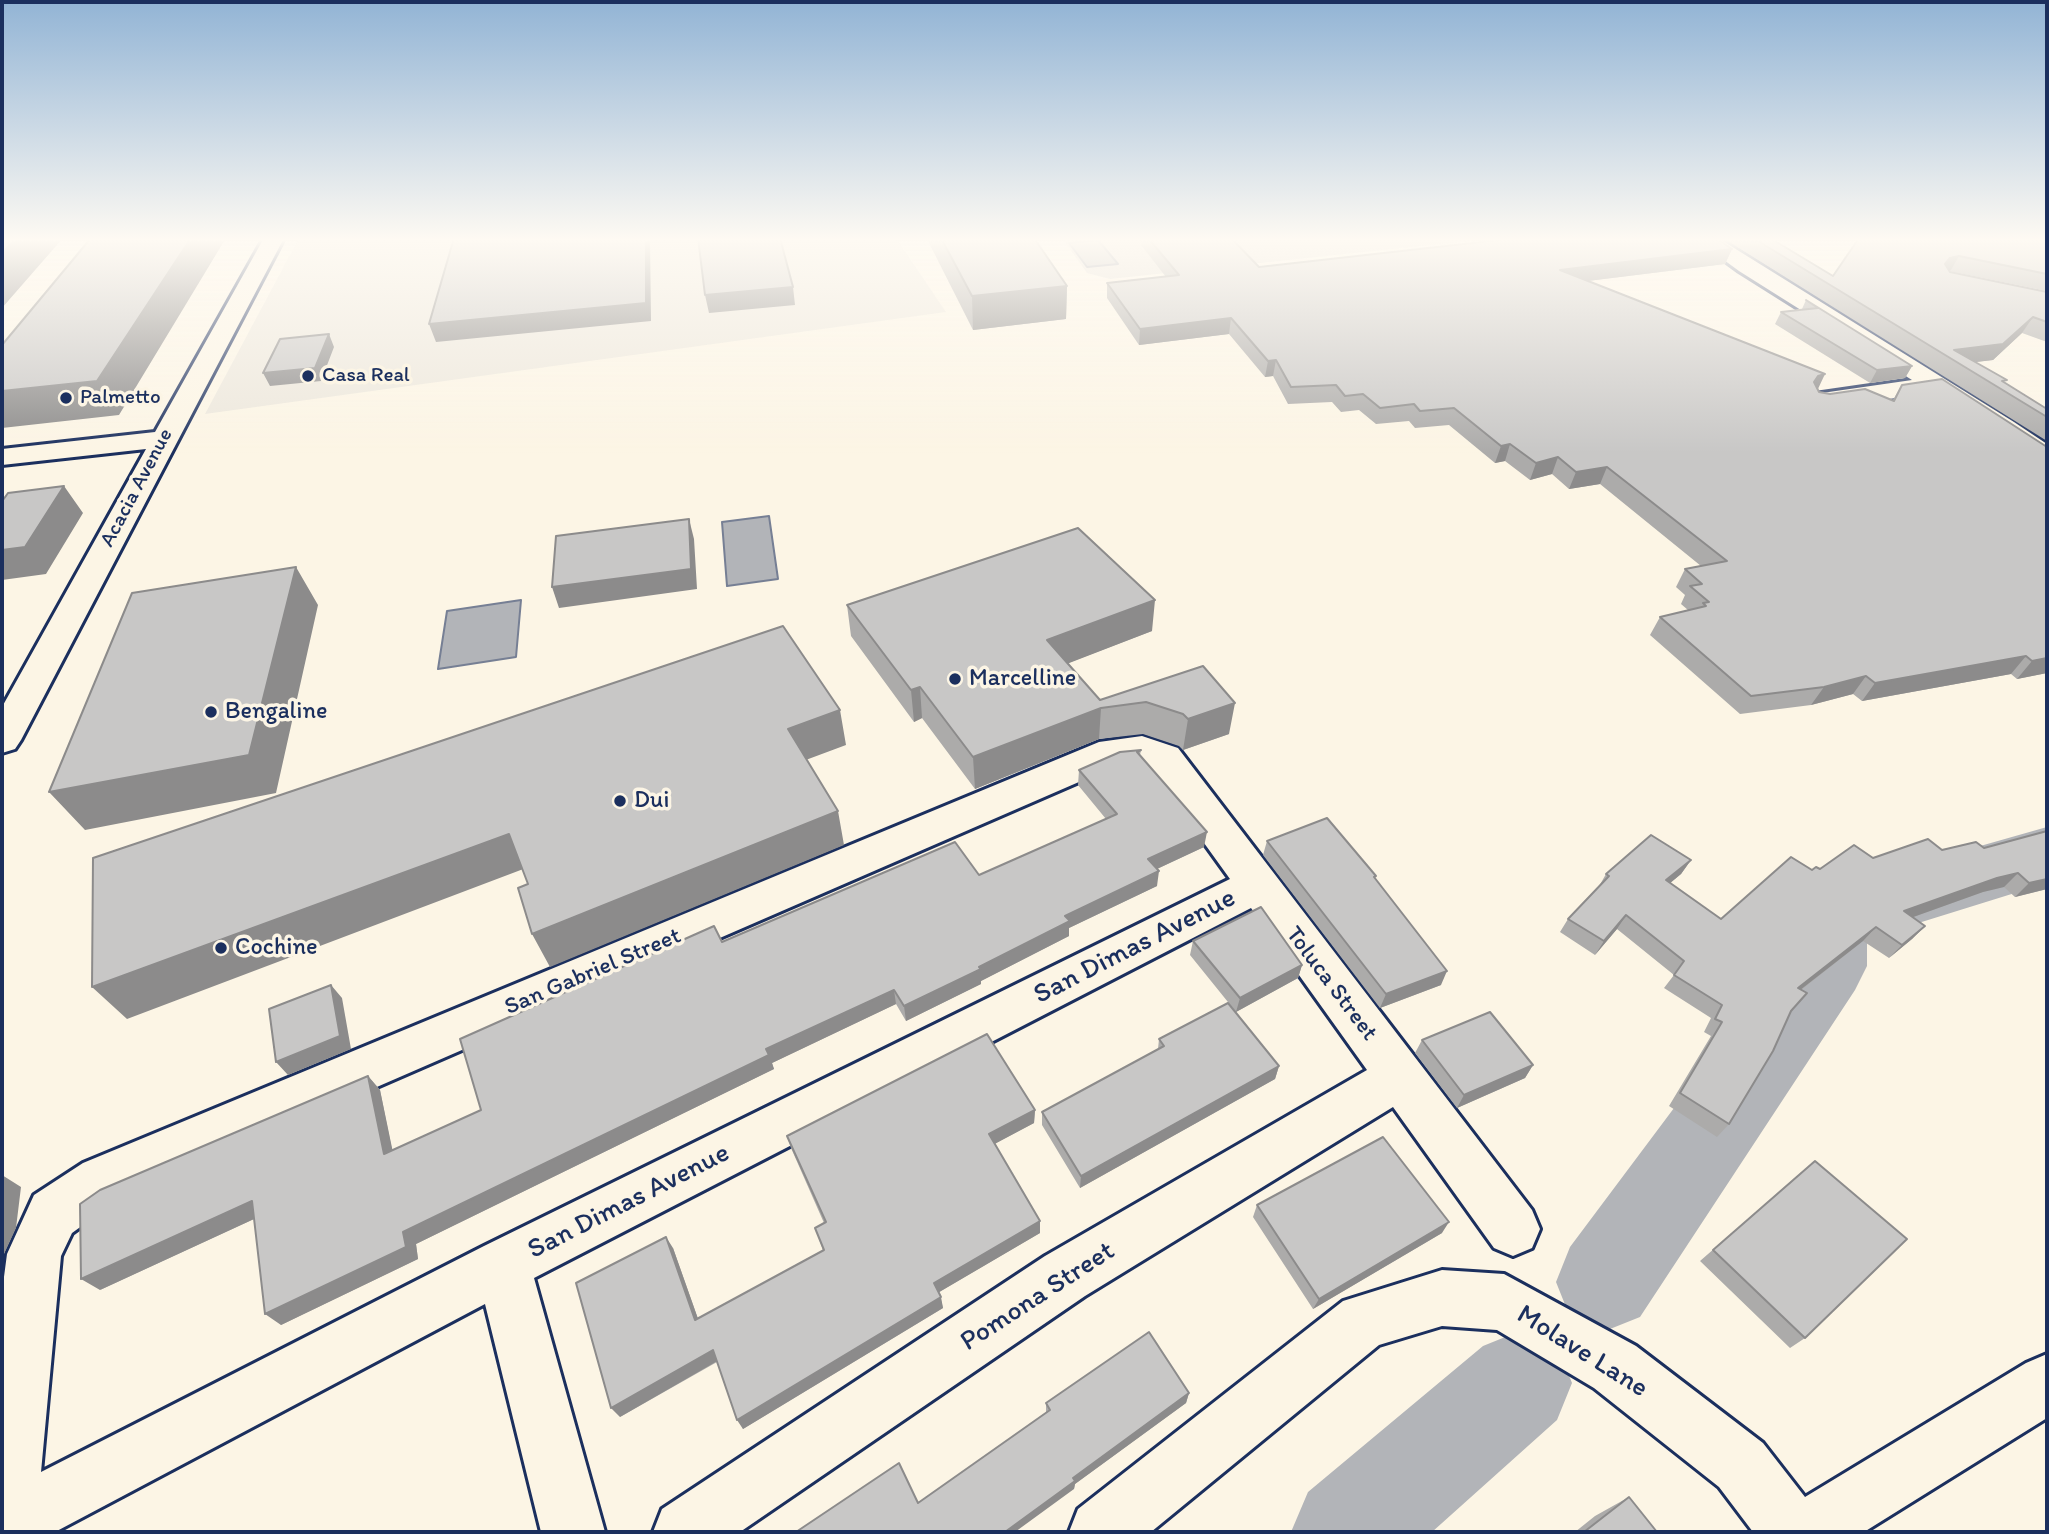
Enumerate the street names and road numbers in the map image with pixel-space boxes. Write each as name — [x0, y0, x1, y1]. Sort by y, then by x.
street label: Acacia Avenue — [95, 424, 179, 552]
street label: San Dimas Avenue — [1029, 882, 1241, 1012]
street label: Toluca Street — [1279, 921, 1383, 1047]
street label: San Gabriel Street — [500, 922, 686, 1022]
street label: San Dimas Avenue — [523, 1137, 735, 1267]
street label: Pomona Street — [955, 1235, 1121, 1359]
street label: Molave Lane — [1510, 1298, 1654, 1406]

